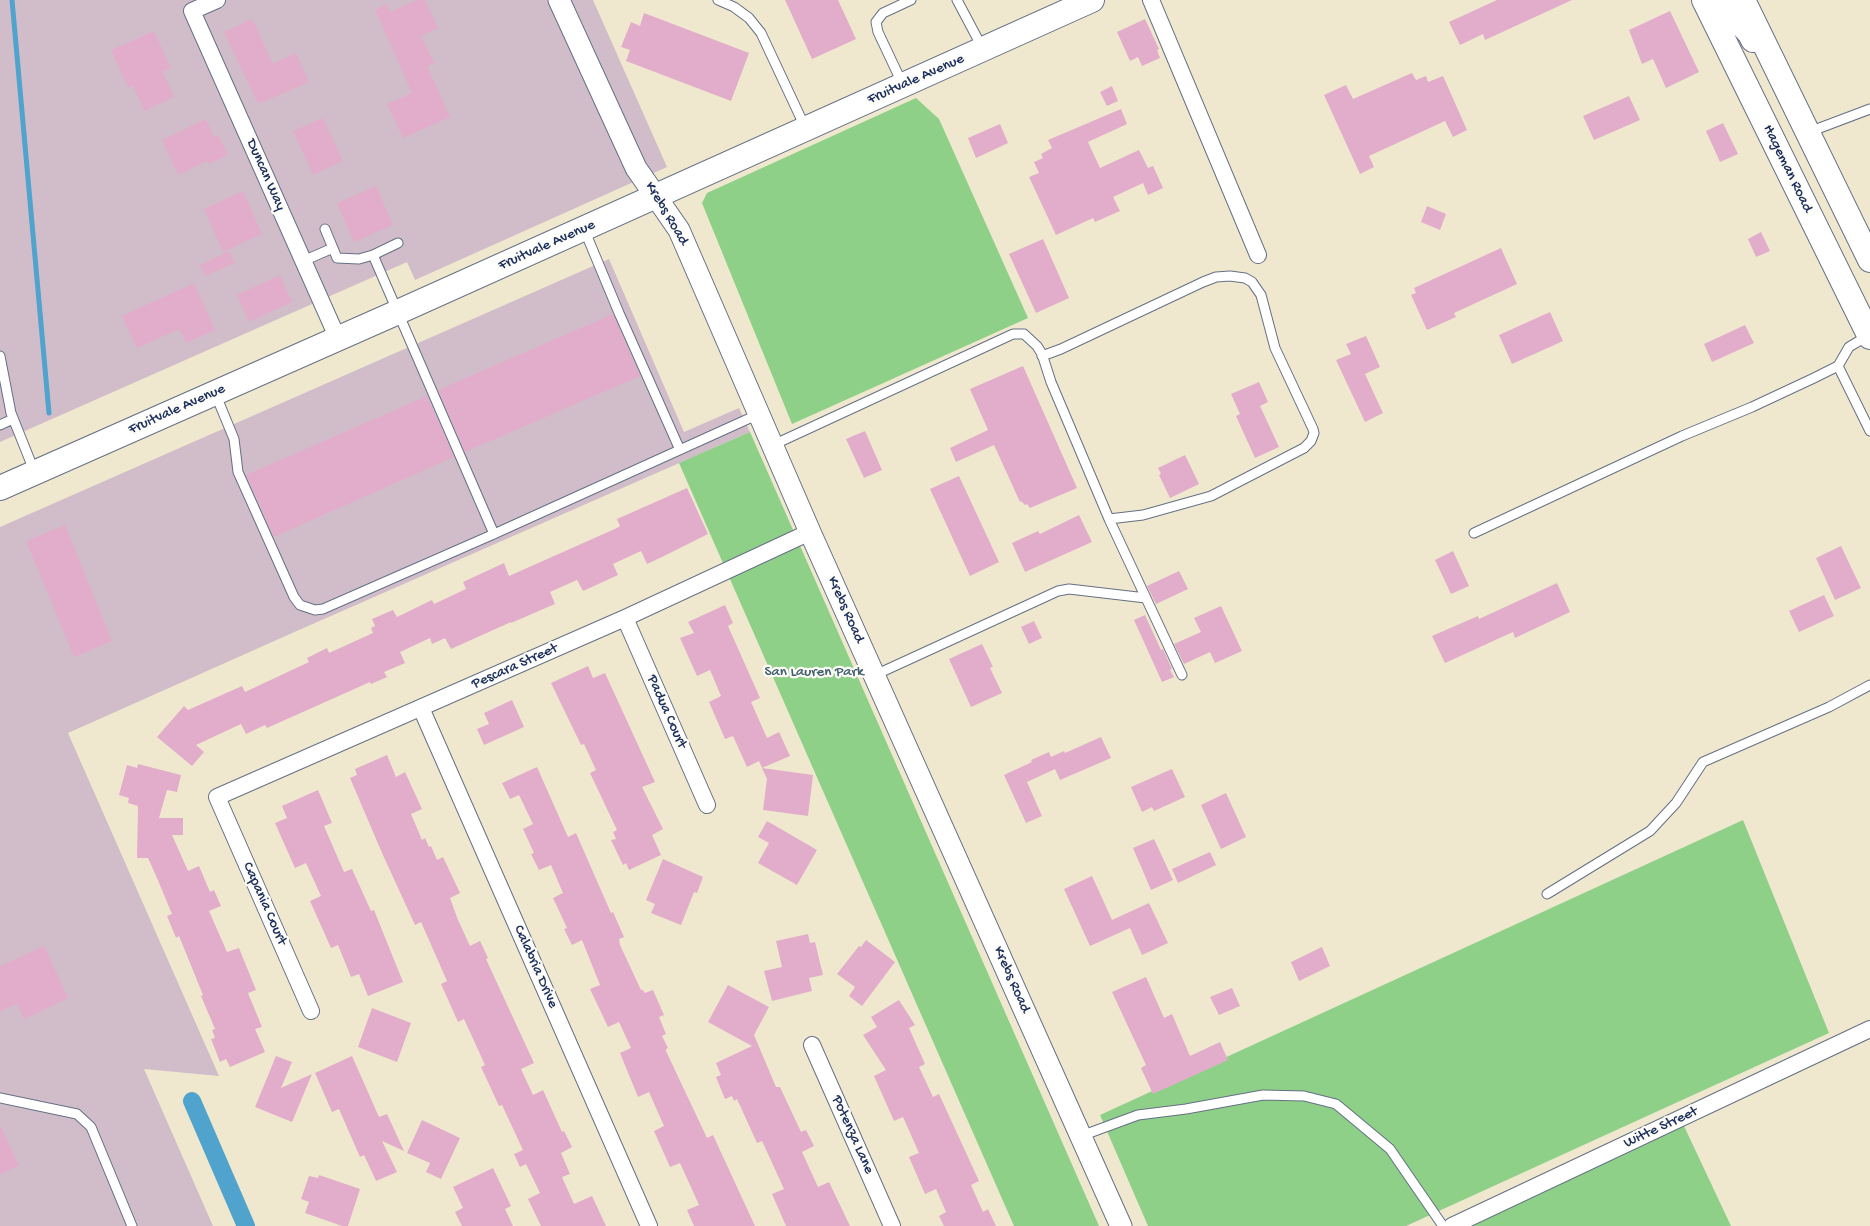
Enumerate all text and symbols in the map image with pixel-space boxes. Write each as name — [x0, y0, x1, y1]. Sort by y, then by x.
street label: Fruitvale Avenue — [865, 51, 967, 109]
street label: Hageman Road — [1758, 122, 1816, 216]
street label: Duncan Way — [241, 136, 289, 214]
street label: Krebs Road — [640, 179, 692, 249]
street label: Fruitvale Avenue — [496, 217, 598, 275]
street label: Fruitvale Avenue — [126, 381, 228, 439]
street label: Krebs Road — [822, 574, 868, 646]
street label: Pescara Street — [469, 640, 561, 694]
park label: San Lauren Park — [764, 664, 864, 682]
street label: Padua Court — [642, 672, 690, 752]
street label: Capania Court — [238, 860, 290, 948]
street label: Calabria Drive — [509, 923, 561, 1011]
street label: Krebs Road — [988, 944, 1034, 1016]
street label: Potenza Lane — [827, 1093, 877, 1177]
street label: Witte Street — [1621, 1103, 1701, 1153]

